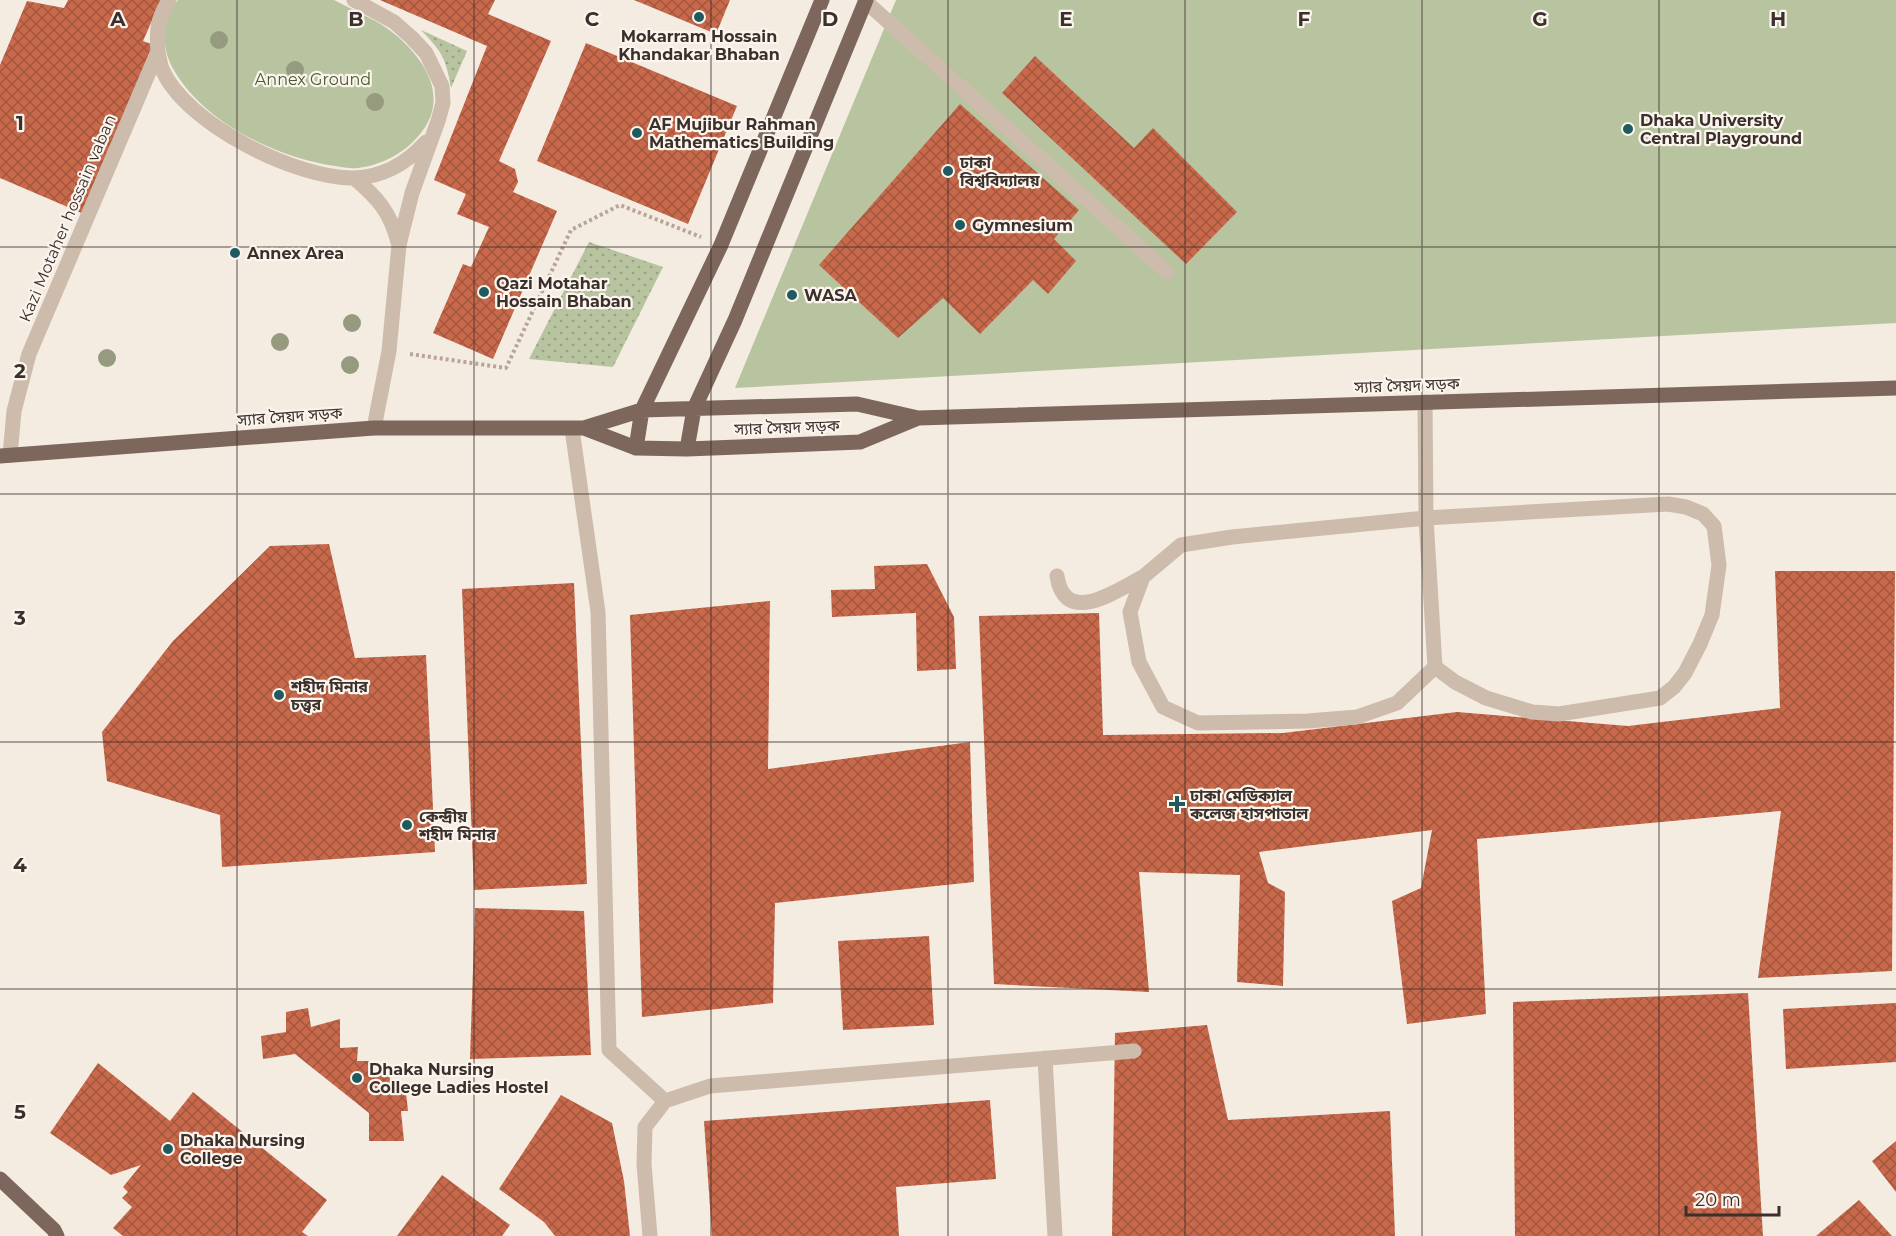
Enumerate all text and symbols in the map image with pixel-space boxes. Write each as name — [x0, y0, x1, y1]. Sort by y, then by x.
text: A — [109, 7, 126, 31]
text: B — [348, 7, 364, 31]
text: C — [585, 7, 600, 31]
text: D — [822, 7, 838, 31]
text: E — [1059, 7, 1073, 31]
text: F — [1298, 7, 1311, 31]
text: G — [1532, 7, 1548, 31]
text: H — [1770, 7, 1786, 31]
marker: Mokarram Hossain Khandakar Bhaban — [692, 10, 706, 24]
place label: Mokarram Hossain Khandakar Bhaban — [618, 27, 780, 64]
park label: Annex Ground — [255, 70, 371, 89]
text: 1 — [16, 111, 24, 135]
place label: Dhaka University Central Playground — [1640, 111, 1802, 148]
street label: Kazi Motaher hossain vaban — [15, 112, 120, 325]
place label: AF Mujibur Rahman Mathematics Building — [648, 115, 834, 152]
marker: Dhaka University Central Playground — [1621, 122, 1635, 136]
marker: AF Mujibur Rahman Mathematics Building — [630, 126, 644, 140]
place label: ঢাকা বিশ্ববিদ্যালয় — [959, 153, 1041, 190]
marker: ঢাকা বিশ্ববিদ্যালয় — [941, 164, 955, 178]
place label: Gymnesium — [972, 216, 1073, 235]
marker: Gymnesium — [953, 218, 967, 232]
place label: Annex Area — [246, 244, 344, 263]
marker: Annex Area — [228, 246, 242, 260]
place label: Qazi Motahar Hossain Bhaban — [496, 274, 632, 311]
marker: Qazi Motahar Hossain Bhaban — [477, 285, 491, 299]
place label: WASA — [804, 286, 857, 305]
marker: WASA — [785, 288, 799, 302]
text: 2 — [14, 359, 26, 383]
street label: স্যার সৈয়দ সড়ক — [1353, 374, 1461, 397]
street label: স্যার সৈয়দ সড়ক — [236, 403, 344, 430]
street label: স্যার সৈয়দ সড়ক — [733, 416, 841, 439]
text: 3 — [13, 606, 26, 630]
place label: শহীদ মিনার চত্ত্বর — [290, 677, 368, 714]
marker: শহীদ মিনার চত্ত্বর — [272, 688, 286, 702]
place label: ঢাকা মেডিক্যাল কলেজ হাসপাতাল — [1189, 786, 1309, 823]
marker: ঢাকা মেডিক্যাল কলেজ হাসপাতাল — [1168, 795, 1186, 813]
place label: কেন্দ্রীয় শহীদ মিনার — [418, 807, 496, 844]
marker: কেন্দ্রীয় শহীদ মিনার — [400, 818, 414, 832]
text: 4 — [13, 853, 27, 877]
place label: Dhaka Nursing College Ladies Hostel — [369, 1060, 549, 1097]
marker: Dhaka Nursing College Ladies Hostel — [350, 1071, 364, 1085]
text: 5 — [14, 1100, 26, 1124]
place label: Dhaka Nursing College — [180, 1131, 305, 1168]
marker: Dhaka Nursing College — [161, 1142, 175, 1156]
scale bar — [1686, 1179, 1779, 1217]
text: 20 m — [1695, 1189, 1741, 1211]

